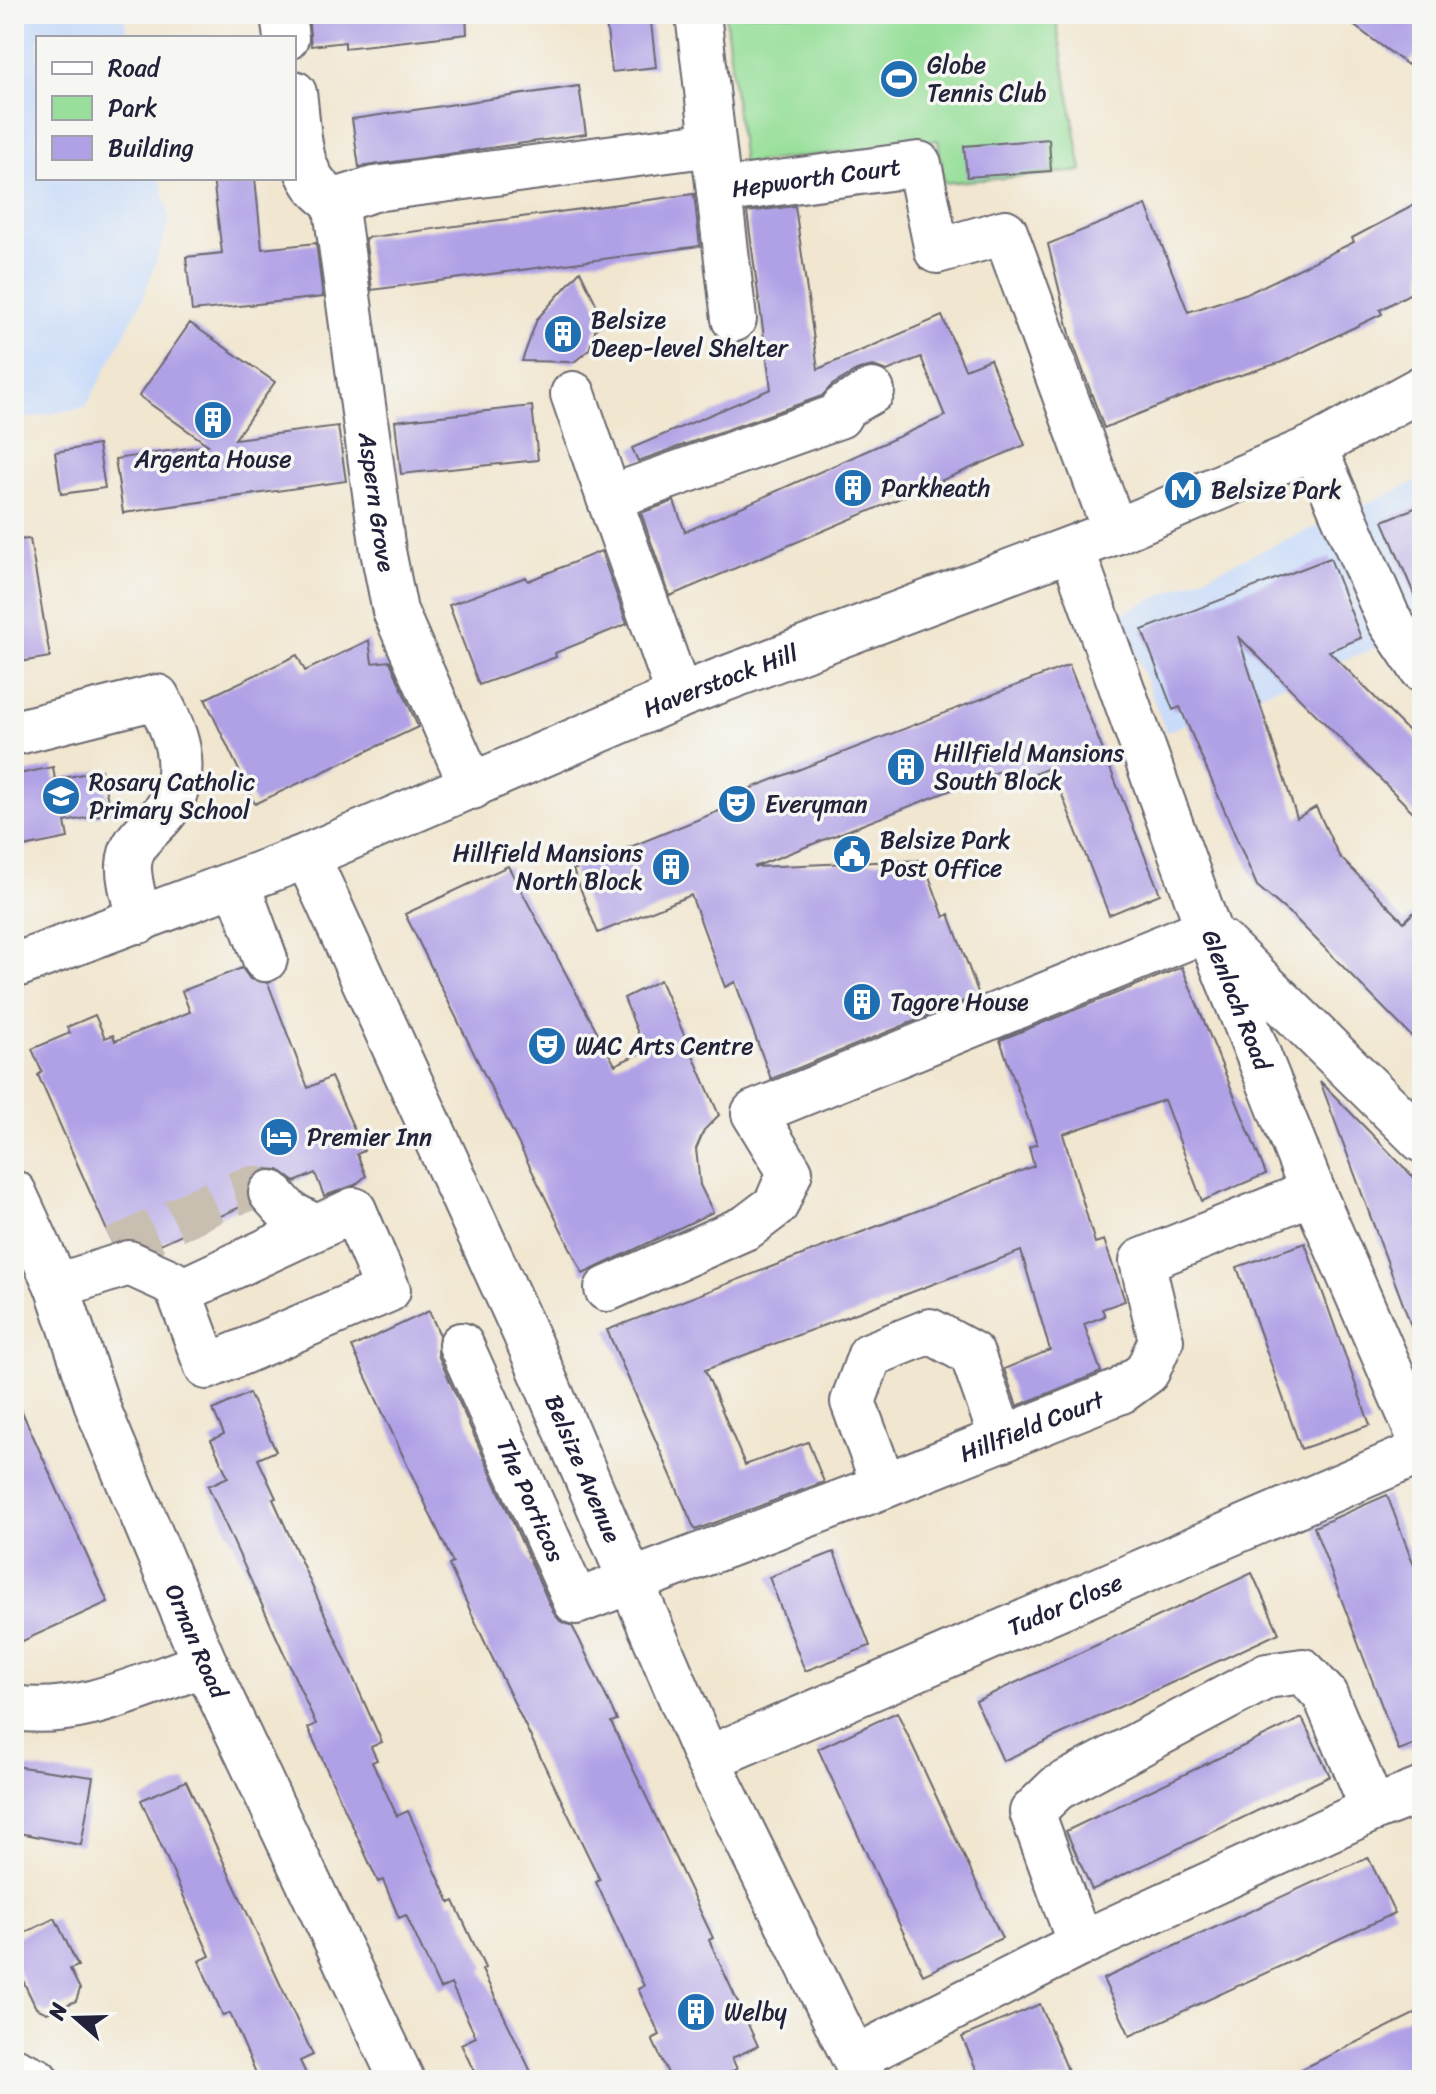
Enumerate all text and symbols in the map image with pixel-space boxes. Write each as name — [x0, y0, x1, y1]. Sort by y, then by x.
legend — [36, 36, 296, 180]
place label: Globe Tennis Club — [927, 44, 1047, 114]
text: Road — [108, 47, 162, 89]
sports icon: Globe Tennis Club — [878, 58, 920, 100]
text: Park — [108, 87, 157, 129]
text: Building — [108, 127, 194, 169]
street label: Hepworth Court — [729, 146, 903, 210]
place label: Belsize Deep-level Shelter — [591, 299, 790, 369]
building icon: Belsize Deep-level Shelter — [542, 313, 584, 355]
building icon: Argenta House — [192, 399, 234, 441]
street label: Aspern Grove — [346, 429, 408, 576]
place label: Argenta House — [134, 438, 291, 480]
building icon: Parkheath — [832, 467, 874, 509]
place label: Parkheath — [881, 467, 990, 509]
metro station icon: Belsize Park — [1162, 469, 1204, 511]
place label: Belsize Park — [1211, 469, 1342, 511]
street label: Haverstock Hill — [636, 632, 805, 730]
place label: Hillfield Mansions South Block — [934, 732, 1124, 802]
building icon: Hillfield Mansions South Block — [885, 746, 927, 788]
place label: Rosary Catholic Primary School — [89, 761, 255, 831]
school or university icon: Rosary Catholic Primary School — [40, 775, 82, 817]
theatre icon: Everyman — [716, 783, 758, 825]
place label: Everyman — [765, 783, 867, 825]
place label: Belsize Park Post Office — [880, 819, 1011, 889]
place label: Hillfield Mansions North Block — [453, 832, 643, 902]
public building icon: Belsize Park Post Office — [831, 833, 873, 875]
building icon: Hillfield Mansions North Block — [650, 846, 692, 888]
street label: Glenloch Road — [1189, 923, 1284, 1078]
building icon: Tagore House — [841, 981, 883, 1023]
place label: Tagore House — [890, 981, 1029, 1023]
theatre icon: WAC Arts Centre — [526, 1025, 568, 1067]
place label: WAC Arts Centre — [575, 1025, 753, 1067]
hotel icon: Premier Inn — [258, 1116, 300, 1158]
place label: Premier Inn — [307, 1116, 432, 1158]
street label: Hillfield Court — [953, 1378, 1112, 1475]
street label: Belsize Avenue — [533, 1388, 633, 1550]
street label: The Porticos — [484, 1431, 577, 1569]
street label: Tudor Close — [1001, 1561, 1130, 1648]
street label: Ornan Road — [153, 1577, 240, 1708]
north arrow — [36, 1978, 116, 2058]
building icon: Welby — [675, 1991, 717, 2033]
place label: Welby — [724, 1991, 787, 2033]
text: N — [36, 1997, 79, 2026]

